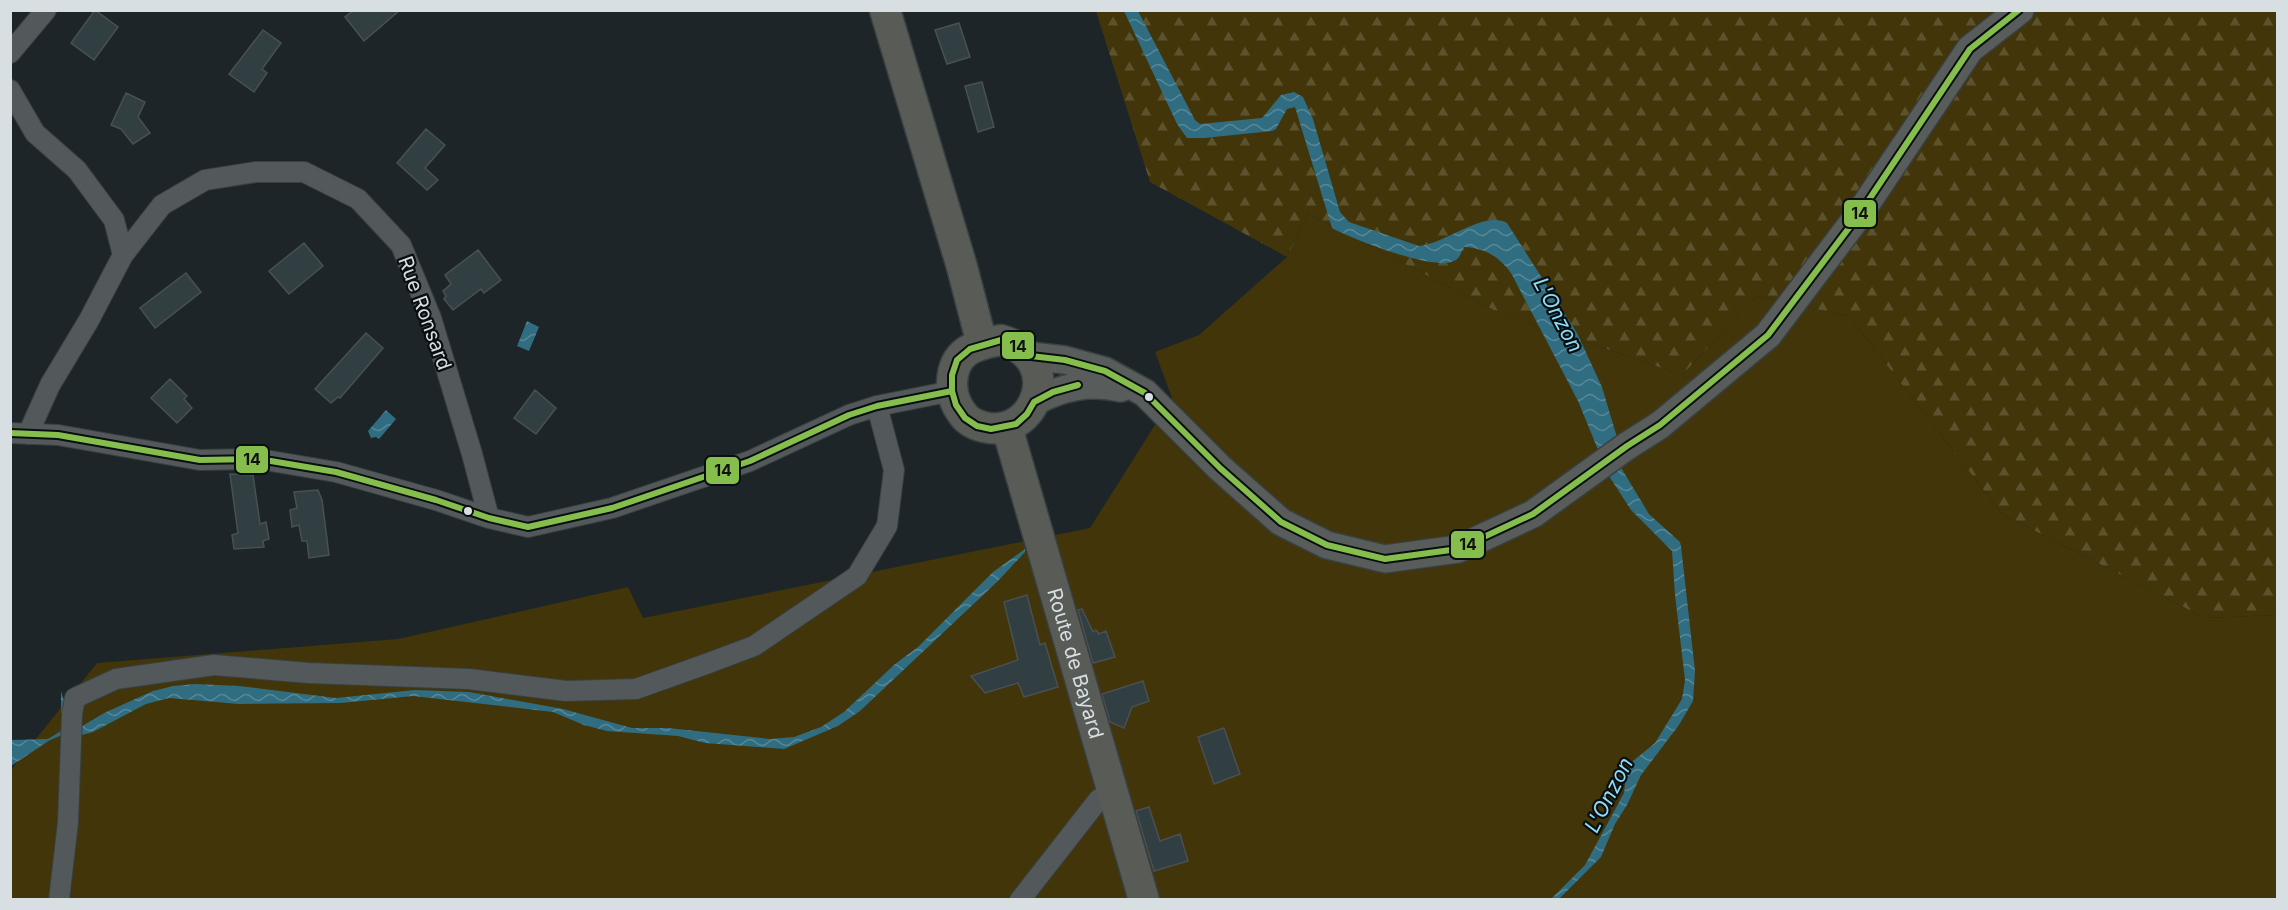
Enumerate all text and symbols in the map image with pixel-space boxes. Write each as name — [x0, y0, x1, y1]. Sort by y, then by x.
line badge: 14 — [1843, 199, 1877, 228]
text: 14 — [1851, 203, 1869, 223]
street label: Rue Ronsard — [393, 253, 457, 373]
water label: L'Onzon — [1528, 273, 1589, 356]
line badge: 14 — [1001, 331, 1035, 360]
text: 14 — [1009, 336, 1027, 356]
unlabelled marker — [1143, 391, 1155, 403]
line badge: 14 — [235, 445, 269, 474]
text: 14 — [243, 449, 261, 469]
line badge: 14 — [705, 456, 740, 485]
text: 14 — [714, 460, 732, 480]
unlabelled marker — [462, 505, 474, 517]
line badge: 14 — [1450, 530, 1485, 559]
text: 14 — [1459, 534, 1477, 554]
street label: Route de Bayard — [1042, 585, 1109, 741]
water label: L'Onzon — [1579, 753, 1638, 837]

